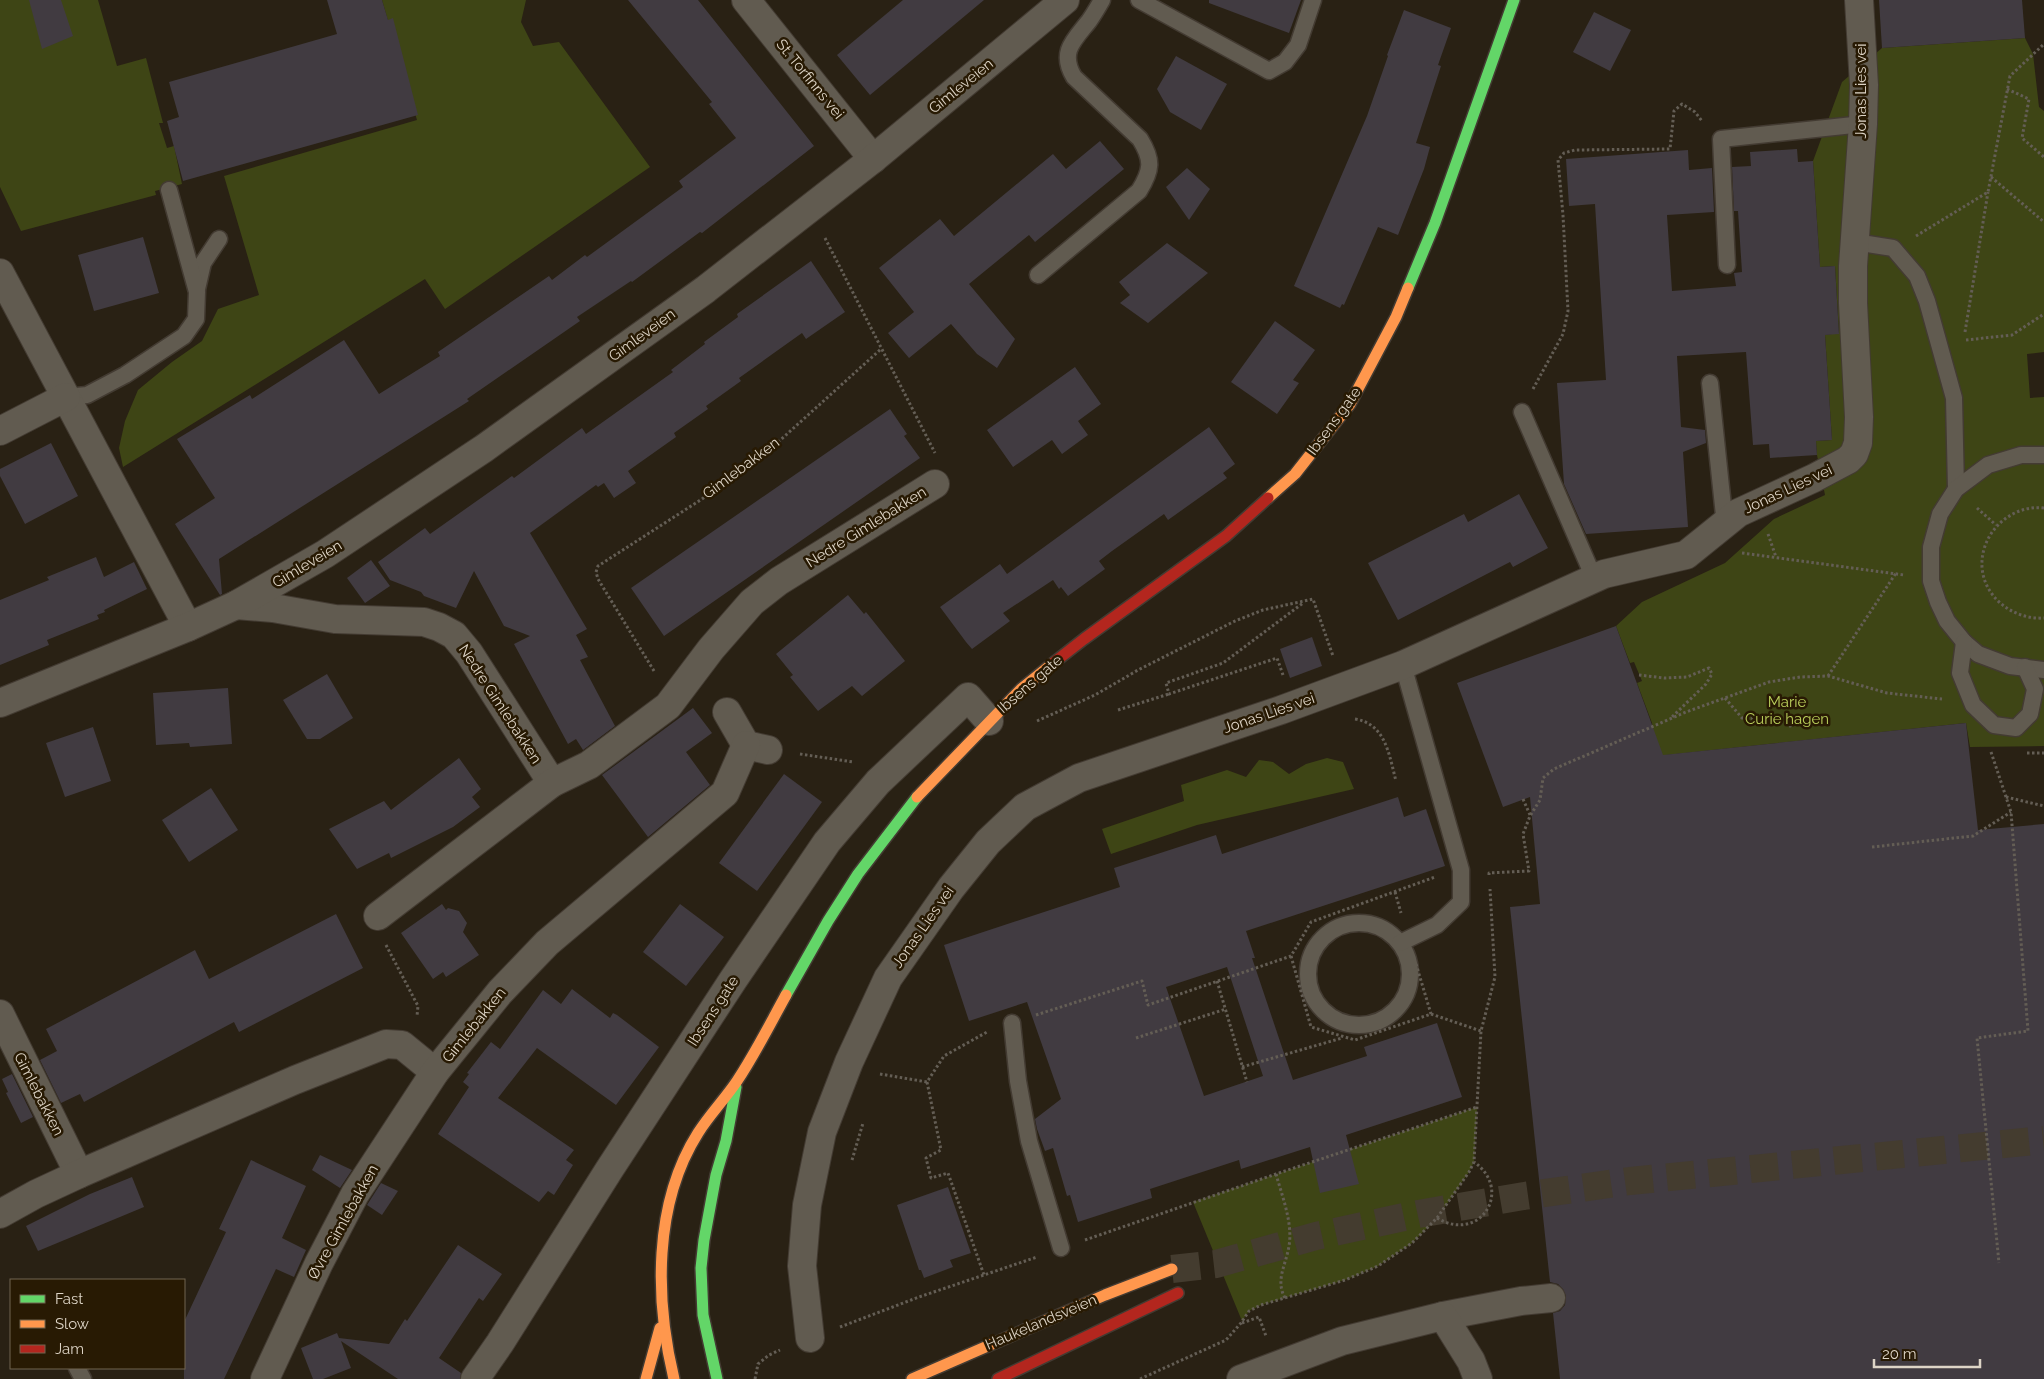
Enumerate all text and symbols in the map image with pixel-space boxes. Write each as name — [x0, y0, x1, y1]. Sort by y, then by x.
street label: St. Torfinns vei — [772, 35, 848, 123]
street label: Jonas Lies vei — [1852, 43, 1870, 139]
street label: Gimleveien — [925, 55, 997, 117]
street label: Gimleveien — [605, 305, 679, 365]
street label: Ibsens gate — [1303, 383, 1365, 459]
street label: Gimlebakken — [699, 433, 783, 503]
street label: Jonas Lies vei — [1741, 461, 1835, 517]
street label: Nedre Gimlebakken — [803, 483, 929, 571]
street label: Gimleveien — [269, 536, 345, 592]
street label: Nedre Gimlebakken — [455, 641, 545, 767]
street label: Ibsens gate — [994, 651, 1066, 717]
street label: Jonas Lies vei — [1221, 689, 1317, 737]
park label: Marie Curie hagen — [1745, 693, 1829, 728]
street label: Jonas Lies vei — [888, 883, 958, 971]
street label: Ibsens gate — [684, 972, 742, 1049]
street label: Gimlebakken — [438, 984, 510, 1066]
street label: Gimlebakken — [10, 1049, 68, 1139]
street label: Øvre Gimlebakken — [304, 1162, 382, 1282]
legend — [10, 1279, 185, 1369]
text: Fast — [55, 1290, 83, 1308]
street label: Haukelandsveien — [983, 1290, 1099, 1354]
text: Slow — [55, 1315, 89, 1333]
scale bar — [1874, 1336, 1980, 1368]
text: Jam — [55, 1340, 84, 1358]
text: 20 m — [1882, 1345, 1917, 1363]

